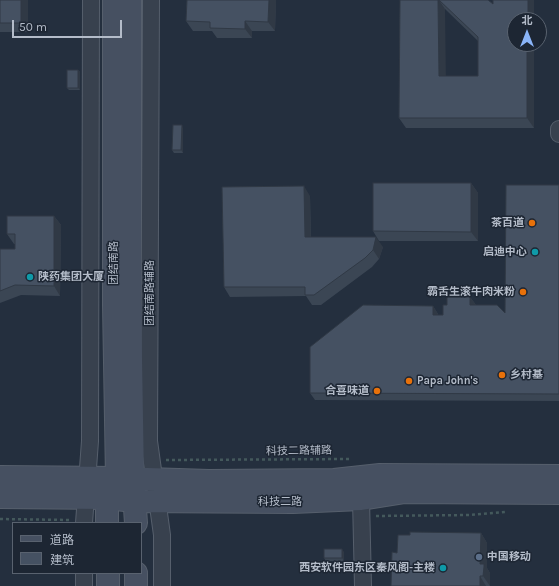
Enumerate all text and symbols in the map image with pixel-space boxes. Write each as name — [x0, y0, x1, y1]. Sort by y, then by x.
scale bar — [14, 12, 124, 38]
north arrow — [507, 12, 547, 52]
text: 北 — [522, 14, 533, 27]
text: 50 m — [19, 20, 47, 34]
place label: 茶百道 — [491, 216, 524, 230]
marker: 茶百道 — [527, 218, 537, 228]
street label: 团结南路 — [107, 241, 121, 285]
place label: 启迪中心 — [483, 245, 527, 259]
marker: 启迪中心 — [530, 247, 540, 257]
street label: 团结南路辅路 — [143, 260, 157, 326]
place label: 陕药集团大厦 — [38, 270, 104, 284]
marker: 陕药集团大厦 — [25, 272, 35, 282]
place label: 霸舌生滚牛肉米粉 — [427, 285, 515, 299]
marker: 霸舌生滚牛肉米粉 — [518, 287, 528, 297]
place label: 乡村基 — [510, 368, 543, 382]
marker: 乡村基 — [497, 370, 507, 380]
place label: Papa John's — [417, 374, 478, 388]
marker: Papa John's — [404, 376, 414, 386]
place label: 合喜味道 — [325, 384, 369, 398]
marker: 合喜味道 — [372, 386, 382, 396]
street label: 科技二路辅路 — [266, 444, 332, 458]
street label: 科技二路 — [258, 495, 302, 509]
legend — [12, 522, 142, 574]
text: 道路 — [50, 533, 74, 547]
place label: 中国移动 — [487, 550, 531, 564]
marker: 中国移动 — [474, 552, 484, 562]
text: 建筑 — [50, 553, 74, 567]
place label: 西安软件园东区秦风阁-主楼 — [299, 561, 435, 575]
marker: 西安软件园东区秦风阁-主楼 — [438, 563, 448, 573]

